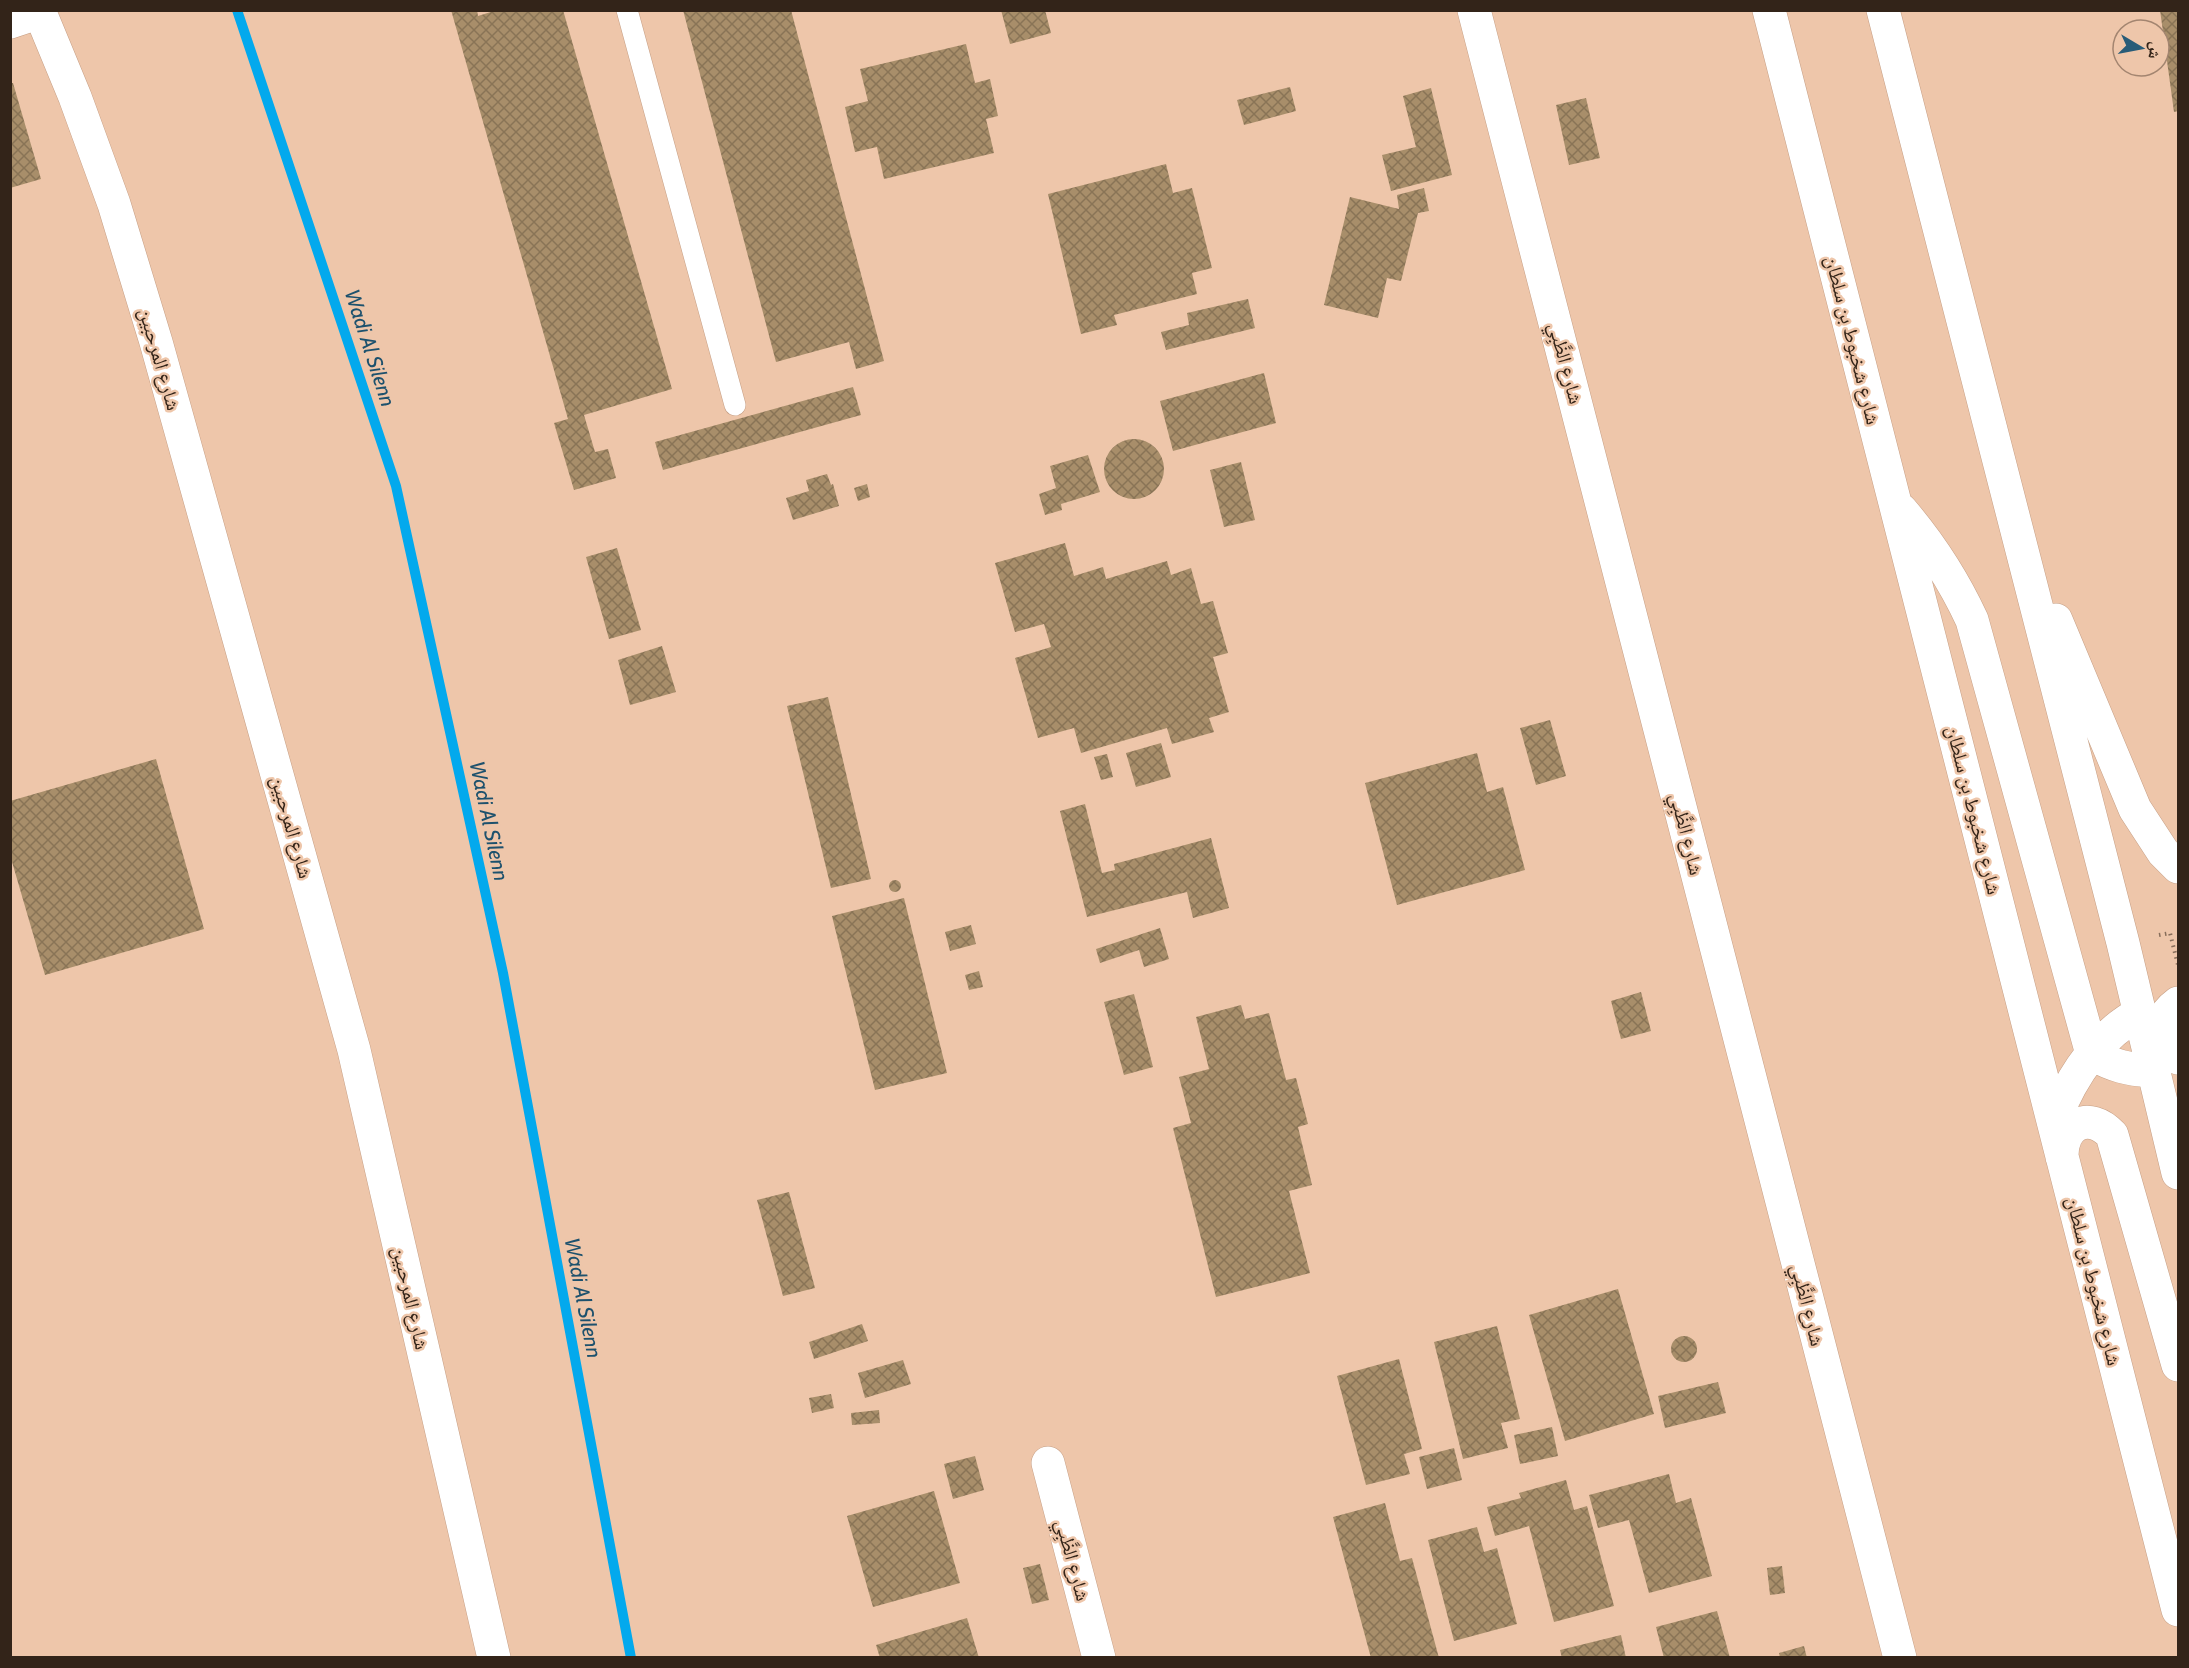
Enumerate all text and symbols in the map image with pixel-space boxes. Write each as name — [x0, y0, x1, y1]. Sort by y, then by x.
north arrow — [2111, 18, 2171, 78]
text: ش — [2144, 41, 2166, 61]
street label: شارع شخبوط بن سلطان — [1819, 253, 1886, 427]
water label: Wadi Al Silenn — [340, 286, 401, 410]
street label: شارع المرحبين — [133, 305, 186, 413]
street label: شارع الظَّبِي — [1540, 319, 1588, 408]
street label: شارع شخبوط بن سلطان — [1940, 723, 2007, 897]
water label: Wadi Al Silenn — [465, 759, 514, 883]
street label: شارع المرحبين — [265, 773, 318, 881]
street label: شارع الظَّبِي — [1661, 790, 1709, 878]
street label: شارع شخبوط بن سلطان — [2060, 1194, 2127, 1368]
water label: Wadi Al Silenn — [560, 1236, 607, 1360]
street label: شارع المرحبين — [386, 1244, 435, 1352]
street label: شارع الظَّبِي — [1782, 1261, 1830, 1349]
street label: شارع الظَّبِي — [1047, 1516, 1095, 1605]

